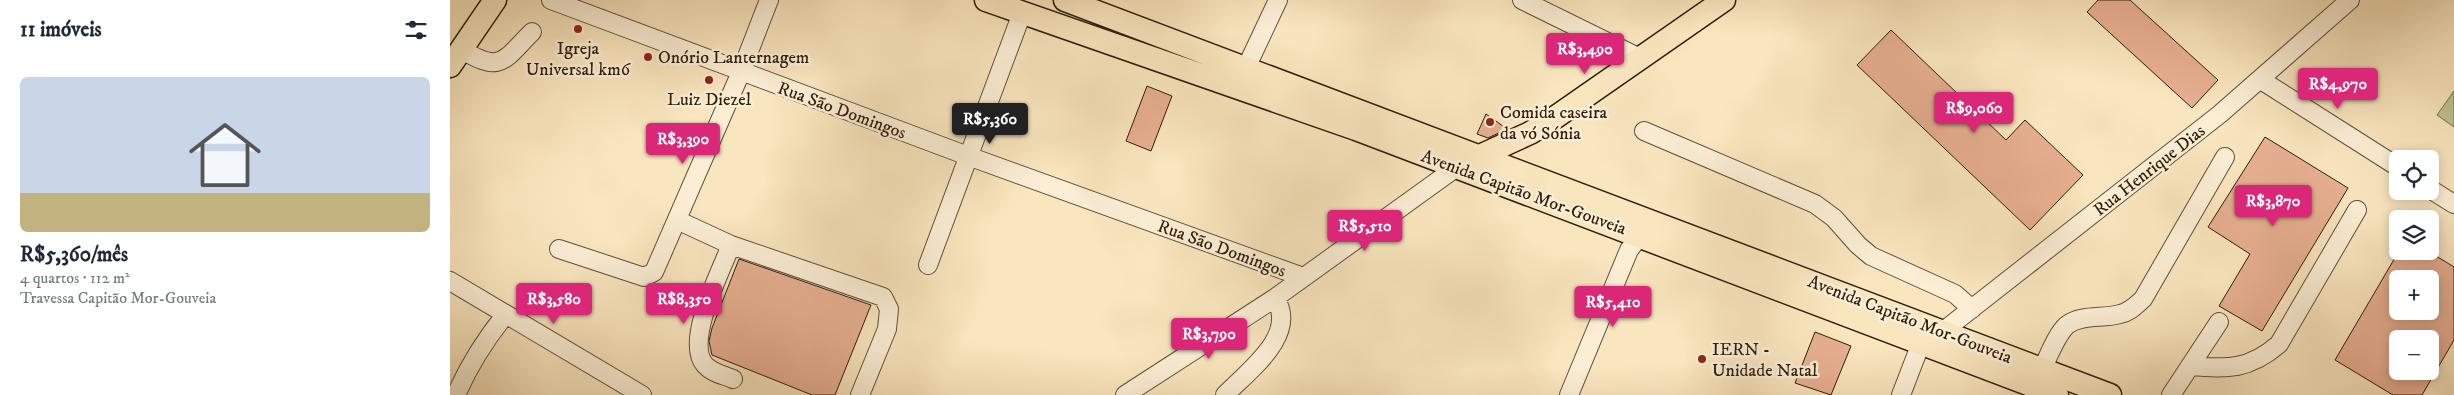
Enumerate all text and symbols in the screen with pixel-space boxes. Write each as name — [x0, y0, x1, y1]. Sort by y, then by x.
icon: filters — [402, 16, 430, 44]
text: 11 imóveis — [20, 17, 102, 43]
marker: Igreja Universal km6 — [572, 23, 584, 35]
pin: R$3,490 — [1539, 32, 1631, 75]
place label: Igreja Universal km6 — [526, 38, 631, 81]
text: R$3,490 — [1557, 39, 1613, 59]
place label: Onório Lanternagem — [658, 47, 809, 69]
marker: Onório Lanternagem — [642, 51, 654, 63]
pin: R$4,970 — [2292, 68, 2384, 110]
marker: Luiz Diezel — [703, 74, 715, 86]
text: R$4,970 — [2309, 74, 2367, 94]
street label: Rua São Domingos — [774, 77, 909, 144]
place label: Luiz Diezel — [667, 89, 752, 111]
pin: R$9,060 — [1928, 92, 2020, 134]
text: R$9,060 — [1945, 98, 2003, 118]
pin: R$5,360 — [944, 102, 1036, 145]
place label: Comida caseira da vó Sónia — [1500, 102, 1608, 145]
text: R$5,360 — [963, 109, 1017, 129]
icon: home — [180, 110, 270, 200]
marker: Comida caseira da vó Sónia — [1484, 116, 1496, 128]
street label: Rua Henrique Dias — [2089, 120, 2210, 221]
pin: R$3,390 — [637, 122, 729, 165]
text: R$3,390 — [657, 129, 709, 149]
street label: Avenida Capitão Mor-Gouveia — [1418, 146, 1630, 240]
map controls — [2389, 150, 2439, 380]
button: locate — [2389, 150, 2439, 200]
pin: R$3,870 — [2227, 184, 2319, 227]
text: R$3,870 — [2246, 191, 2300, 211]
pin: R$5,510 — [1319, 210, 1411, 252]
button: layers — [2389, 210, 2439, 260]
street label: Rua São Domingos — [1154, 215, 1289, 282]
text: R$5,510 — [1338, 216, 1392, 236]
text: R$5,360/mês — [20, 242, 128, 268]
text: 4 quartos · 112 m² — [20, 268, 130, 288]
button: + — [2389, 270, 2439, 320]
street label: Avenida Capitão Mor-Gouveia — [1805, 271, 2015, 369]
pin: R$3,580 — [508, 282, 600, 325]
pin: R$8,350 — [638, 282, 730, 325]
pin: R$5,410 — [1567, 286, 1659, 328]
text: Travessa Capitão Mor-Gouveia — [20, 288, 216, 308]
text: R$3,580 — [527, 289, 581, 309]
text: R$8,350 — [657, 289, 711, 309]
text: R$5,410 — [1585, 292, 1641, 312]
pin: R$3,790 — [1163, 318, 1255, 360]
text: R$3,790 — [1182, 324, 1236, 344]
button: − — [2389, 330, 2439, 380]
place label: IERN - Unidade Natal — [1712, 339, 1818, 382]
marker: IERN - Unidade Natal — [1696, 353, 1708, 365]

